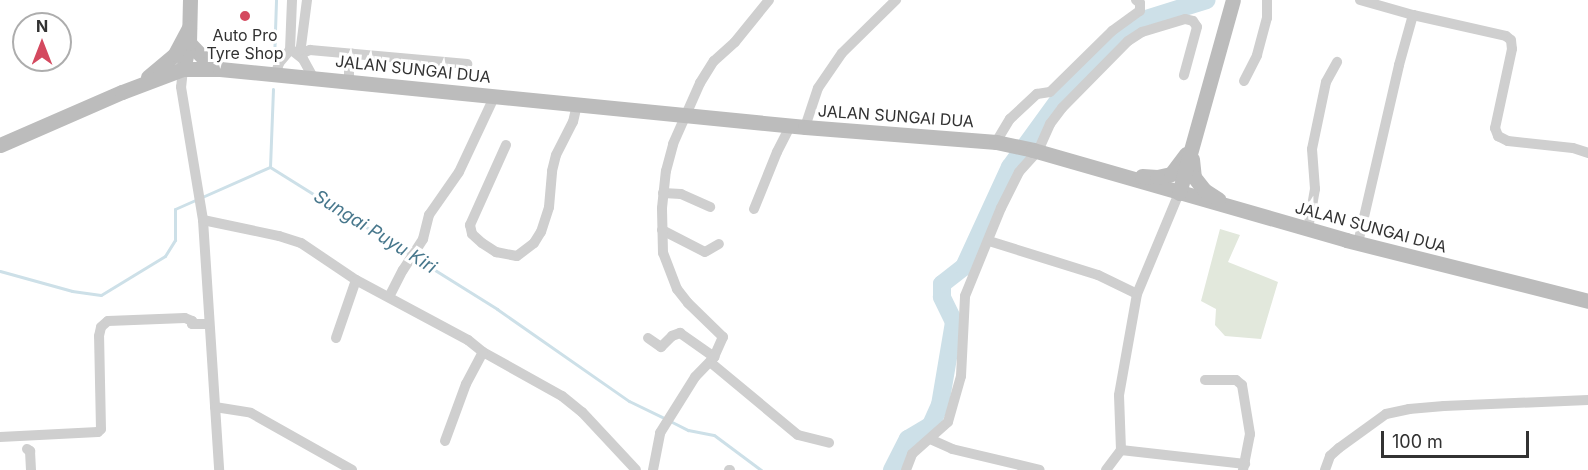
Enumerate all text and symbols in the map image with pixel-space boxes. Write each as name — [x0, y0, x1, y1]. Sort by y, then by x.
marker: Auto Pro Tyre Shop — [238, 9, 252, 23]
north arrow — [12, 12, 72, 72]
text: N — [36, 16, 48, 36]
place label: Auto Pro Tyre Shop — [206, 25, 284, 63]
street label: JALAN SUNGAI DUA — [334, 51, 492, 87]
street label: JALAN SUNGAI DUA — [817, 101, 975, 131]
water label: Sungai Puyu Kiri — [310, 186, 440, 278]
street label: JALAN SUNGAI DUA — [1293, 197, 1449, 257]
scale bar — [1384, 419, 1532, 457]
text: 100 m — [1392, 431, 1443, 452]

